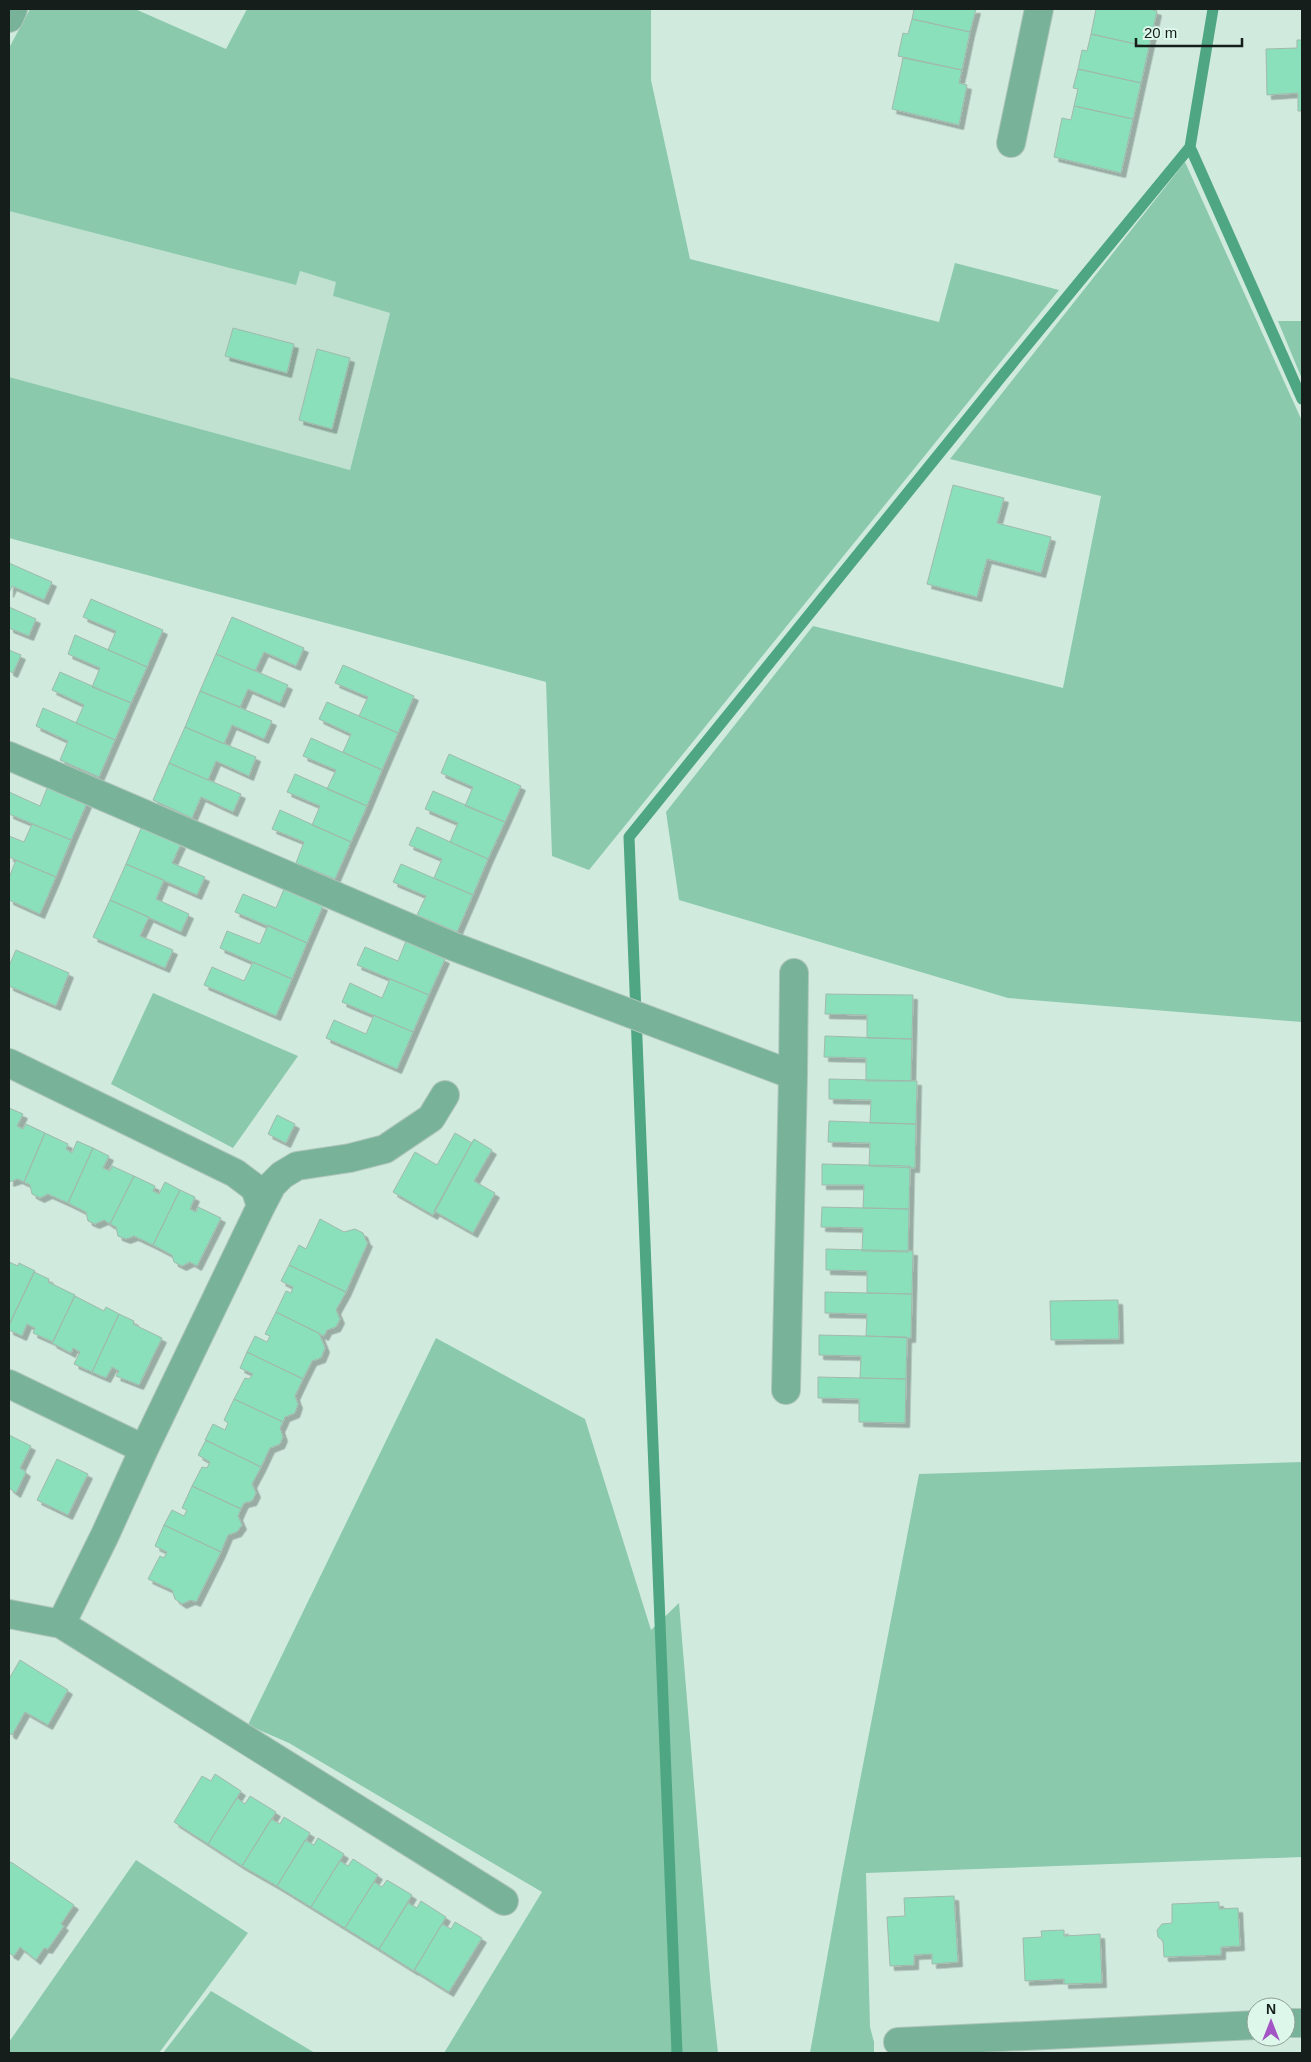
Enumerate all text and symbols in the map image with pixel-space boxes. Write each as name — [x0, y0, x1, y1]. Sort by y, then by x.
scale bar — [1136, 15, 1242, 47]
text: 20 m — [1144, 24, 1177, 41]
north arrow — [1246, 1997, 1296, 2047]
text: N — [1266, 2001, 1276, 2017]

